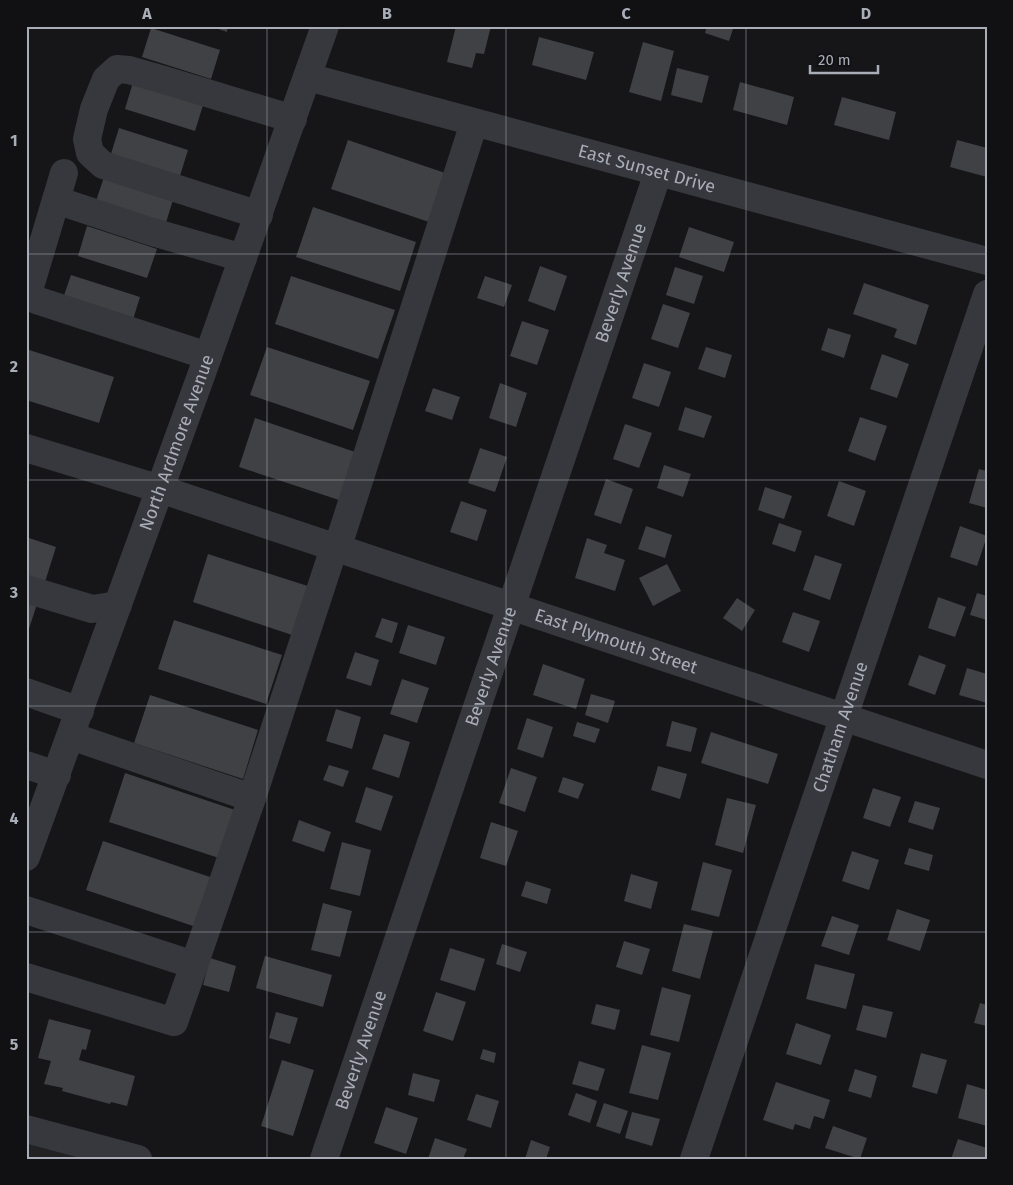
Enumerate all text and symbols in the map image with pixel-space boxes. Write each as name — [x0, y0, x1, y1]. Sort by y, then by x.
text: A — [141, 4, 152, 23]
text: B — [382, 4, 392, 23]
text: C — [621, 4, 631, 23]
text: D — [861, 4, 871, 23]
scale bar — [810, 42, 878, 74]
text: 20 m — [818, 51, 851, 69]
text: 1 — [10, 131, 18, 150]
street label: East Sunset Drive — [576, 140, 718, 198]
street label: Beverly Avenue — [590, 220, 651, 346]
street label: North Ardmore Avenue — [135, 351, 219, 534]
text: 2 — [10, 357, 18, 376]
text: 3 — [9, 583, 18, 602]
street label: Beverly Avenue — [460, 604, 521, 729]
street label: East Plymouth Street — [532, 604, 701, 679]
street label: Chatham Avenue — [808, 659, 873, 796]
text: 4 — [9, 809, 19, 828]
street label: Beverly Avenue — [330, 987, 391, 1113]
text: 5 — [10, 1035, 19, 1054]

